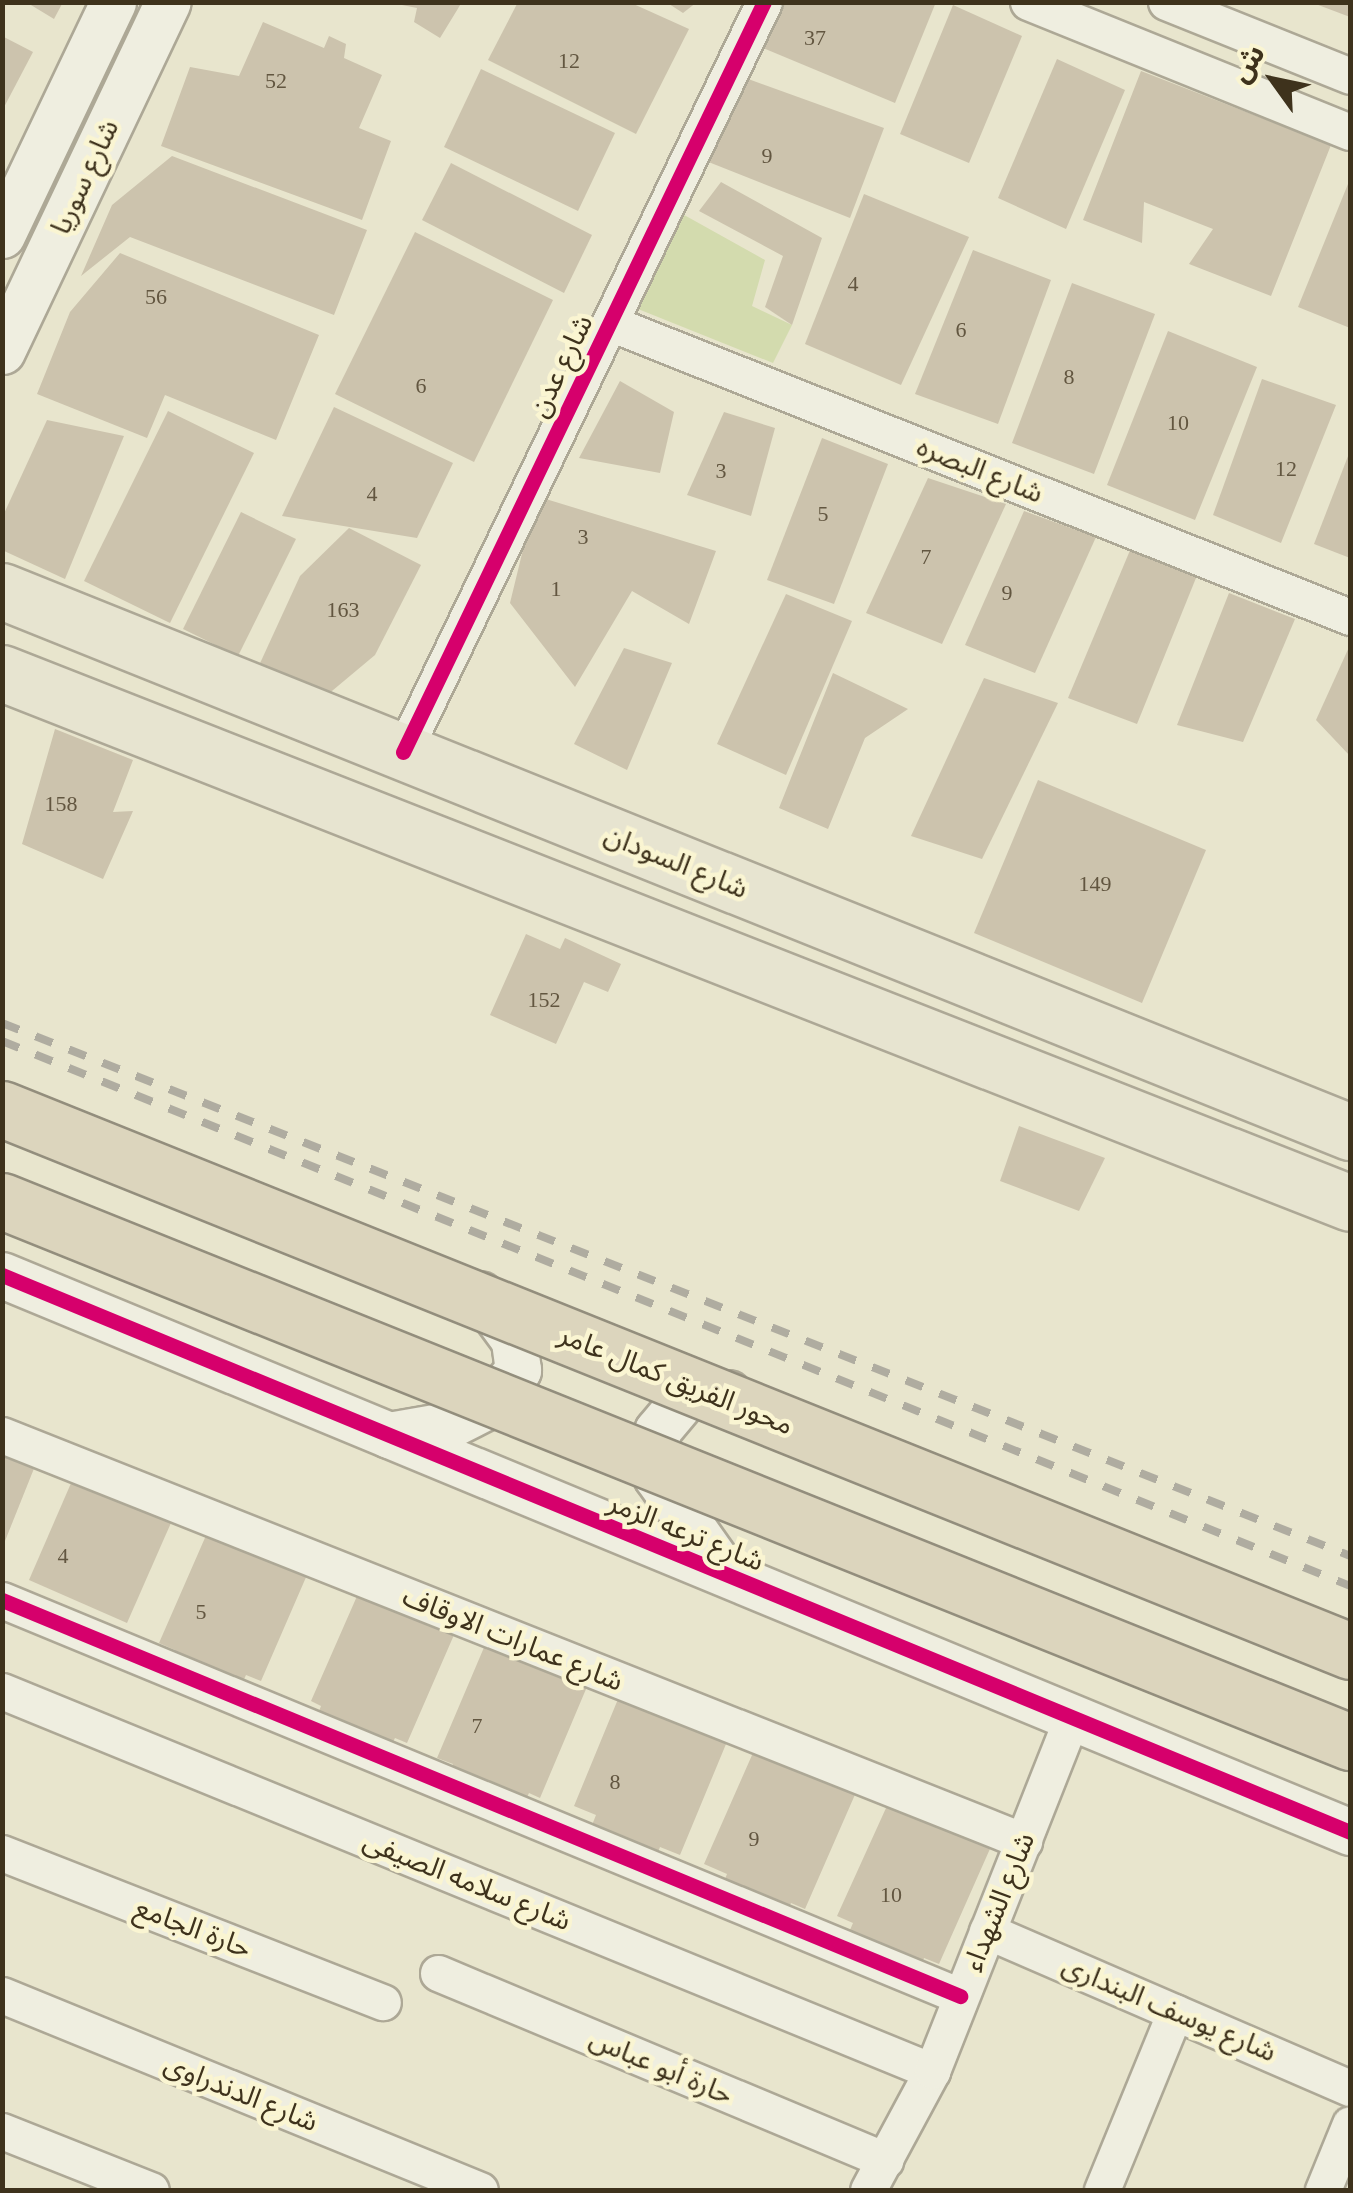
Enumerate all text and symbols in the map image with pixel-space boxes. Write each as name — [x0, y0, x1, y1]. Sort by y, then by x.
house number: 37 — [804, 25, 826, 51]
north arrow — [1223, 30, 1323, 130]
text: ش — [1224, 39, 1271, 88]
house number: 12 — [558, 48, 580, 74]
house number: 52 — [265, 68, 287, 94]
street label: شارع سوريا — [44, 114, 126, 240]
house number: 9 — [762, 143, 772, 169]
house number: 4 — [848, 271, 858, 297]
house number: 56 — [145, 284, 167, 310]
street label: شارع عدن — [522, 309, 600, 423]
house number: 6 — [956, 317, 966, 343]
house number: 8 — [1064, 364, 1074, 390]
house number: 6 — [416, 373, 426, 399]
house number: 10 — [1167, 410, 1189, 436]
street label: شارع البصره — [912, 430, 1048, 510]
house number: 12 — [1275, 456, 1297, 482]
house number: 3 — [716, 458, 726, 484]
house number: 4 — [367, 481, 378, 507]
house number: 5 — [818, 501, 828, 527]
house number: 3 — [578, 524, 588, 550]
house number: 7 — [920, 544, 931, 570]
house number: 1 — [550, 576, 562, 602]
house number: 9 — [1002, 580, 1012, 606]
house number: 163 — [326, 597, 359, 623]
house number: 158 — [44, 791, 78, 817]
street label: شارع السودان — [599, 818, 753, 906]
house number: 149 — [1078, 871, 1112, 897]
house number: 152 — [528, 987, 560, 1013]
street label: محور الفريق كمال عامر — [554, 1318, 798, 1442]
street label: شارع ترعه الزمر — [603, 1486, 769, 1578]
house number: 4 — [58, 1543, 68, 1569]
street label: شارع عمارات الاوقاف — [398, 1579, 628, 1699]
house number: 5 — [196, 1599, 207, 1625]
house number: 7 — [472, 1713, 482, 1739]
house number: 8 — [610, 1769, 620, 1795]
street label: شارع سلامه الصيفى — [358, 1824, 576, 1938]
house number: 9 — [749, 1826, 760, 1852]
street label: شارع الشهداء — [956, 1828, 1042, 1976]
house number: 10 — [880, 1882, 902, 1908]
street label: حارة الجامع — [130, 1891, 256, 1965]
street label: شارع يوسف البندارى — [1057, 1949, 1281, 2069]
street label: حارة أبو عباس — [584, 2022, 738, 2112]
street label: شارع الدندراوى — [159, 2047, 323, 2139]

